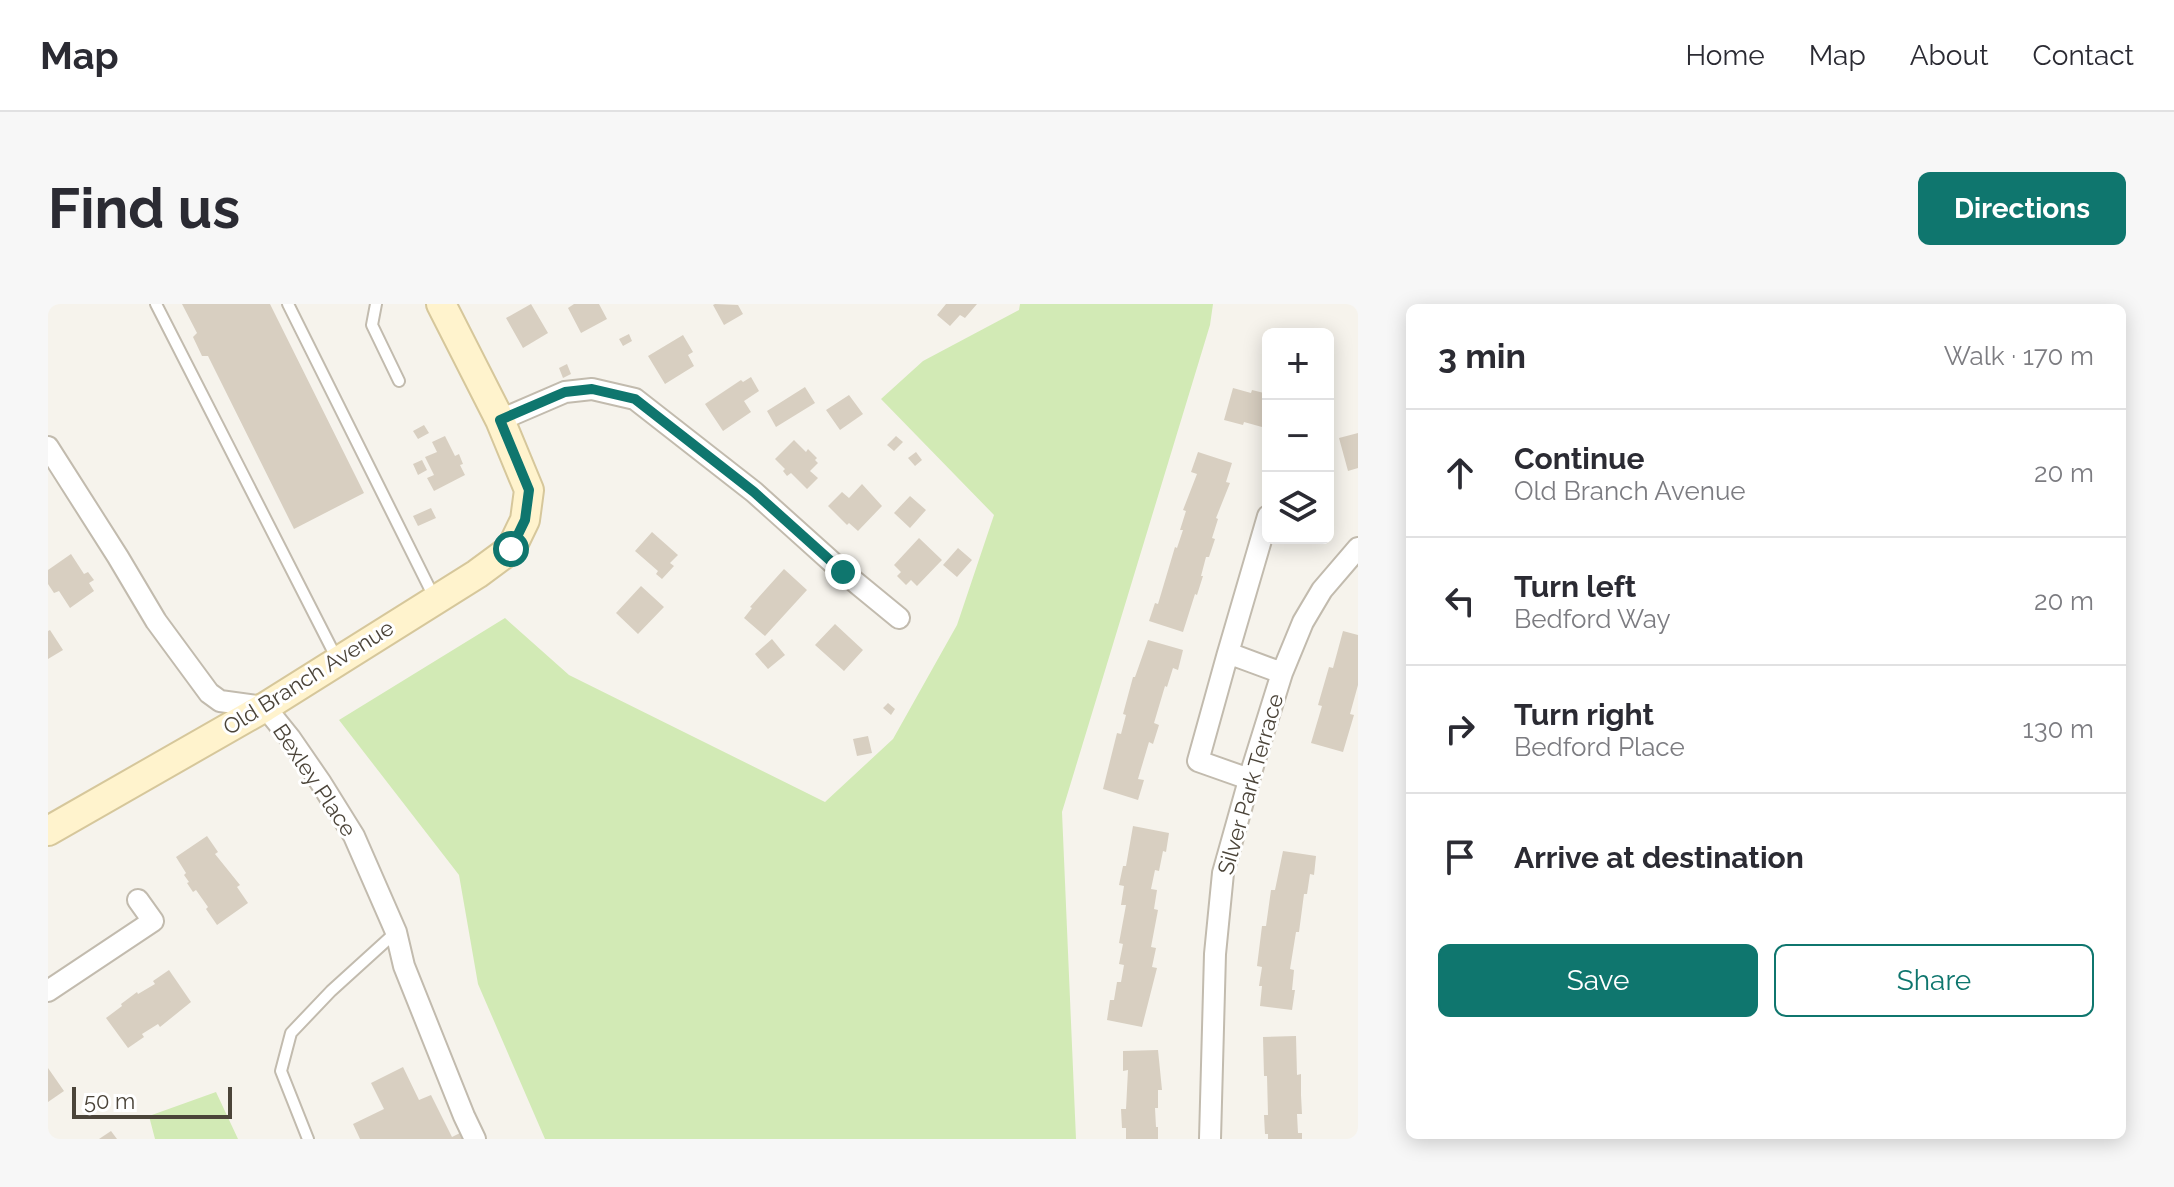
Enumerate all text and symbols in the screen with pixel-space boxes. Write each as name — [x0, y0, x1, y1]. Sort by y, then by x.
text: Map — [40, 33, 119, 78]
text: Home — [1685, 39, 1765, 72]
text: Map — [1809, 39, 1866, 72]
text: About — [1910, 39, 1989, 72]
text: Contact — [2033, 39, 2134, 72]
button: Directions — [1918, 172, 2126, 245]
text: Find us — [48, 175, 240, 241]
map controls — [1262, 328, 1334, 544]
button: + — [1262, 328, 1334, 400]
text: 3 min — [1438, 336, 1526, 376]
text: Walk · 170 m — [1944, 341, 2094, 371]
button: − — [1262, 400, 1334, 472]
text: Continue — [1514, 441, 1645, 476]
icon: ahead — [1438, 451, 1482, 495]
text: 20 m — [2034, 458, 2094, 488]
button: layers — [1262, 472, 1334, 544]
text: Old Branch Avenue — [1514, 476, 1746, 506]
route start — [493, 531, 529, 567]
route end — [825, 554, 861, 590]
text: Turn left — [1514, 569, 1636, 604]
icon: left — [1438, 579, 1482, 623]
text: 20 m — [2034, 586, 2094, 616]
text: Bedford Way — [1514, 604, 1671, 634]
street label: Old Branch Avenue — [218, 614, 398, 740]
street label: Silver Park Terrace — [1212, 691, 1288, 877]
text: Turn right — [1514, 697, 1654, 732]
icon: right — [1438, 707, 1482, 751]
text: 130 m — [2023, 714, 2094, 744]
street label: Bexley Place — [268, 719, 362, 841]
text: Bedford Place — [1514, 732, 1685, 762]
icon: arrive — [1438, 835, 1482, 879]
text: Arrive at destination — [1514, 840, 1804, 875]
button: Save — [1438, 944, 1758, 1017]
button: Share — [1774, 944, 2094, 1017]
scale bar — [72, 1083, 232, 1119]
text: 50 m — [84, 1088, 135, 1114]

